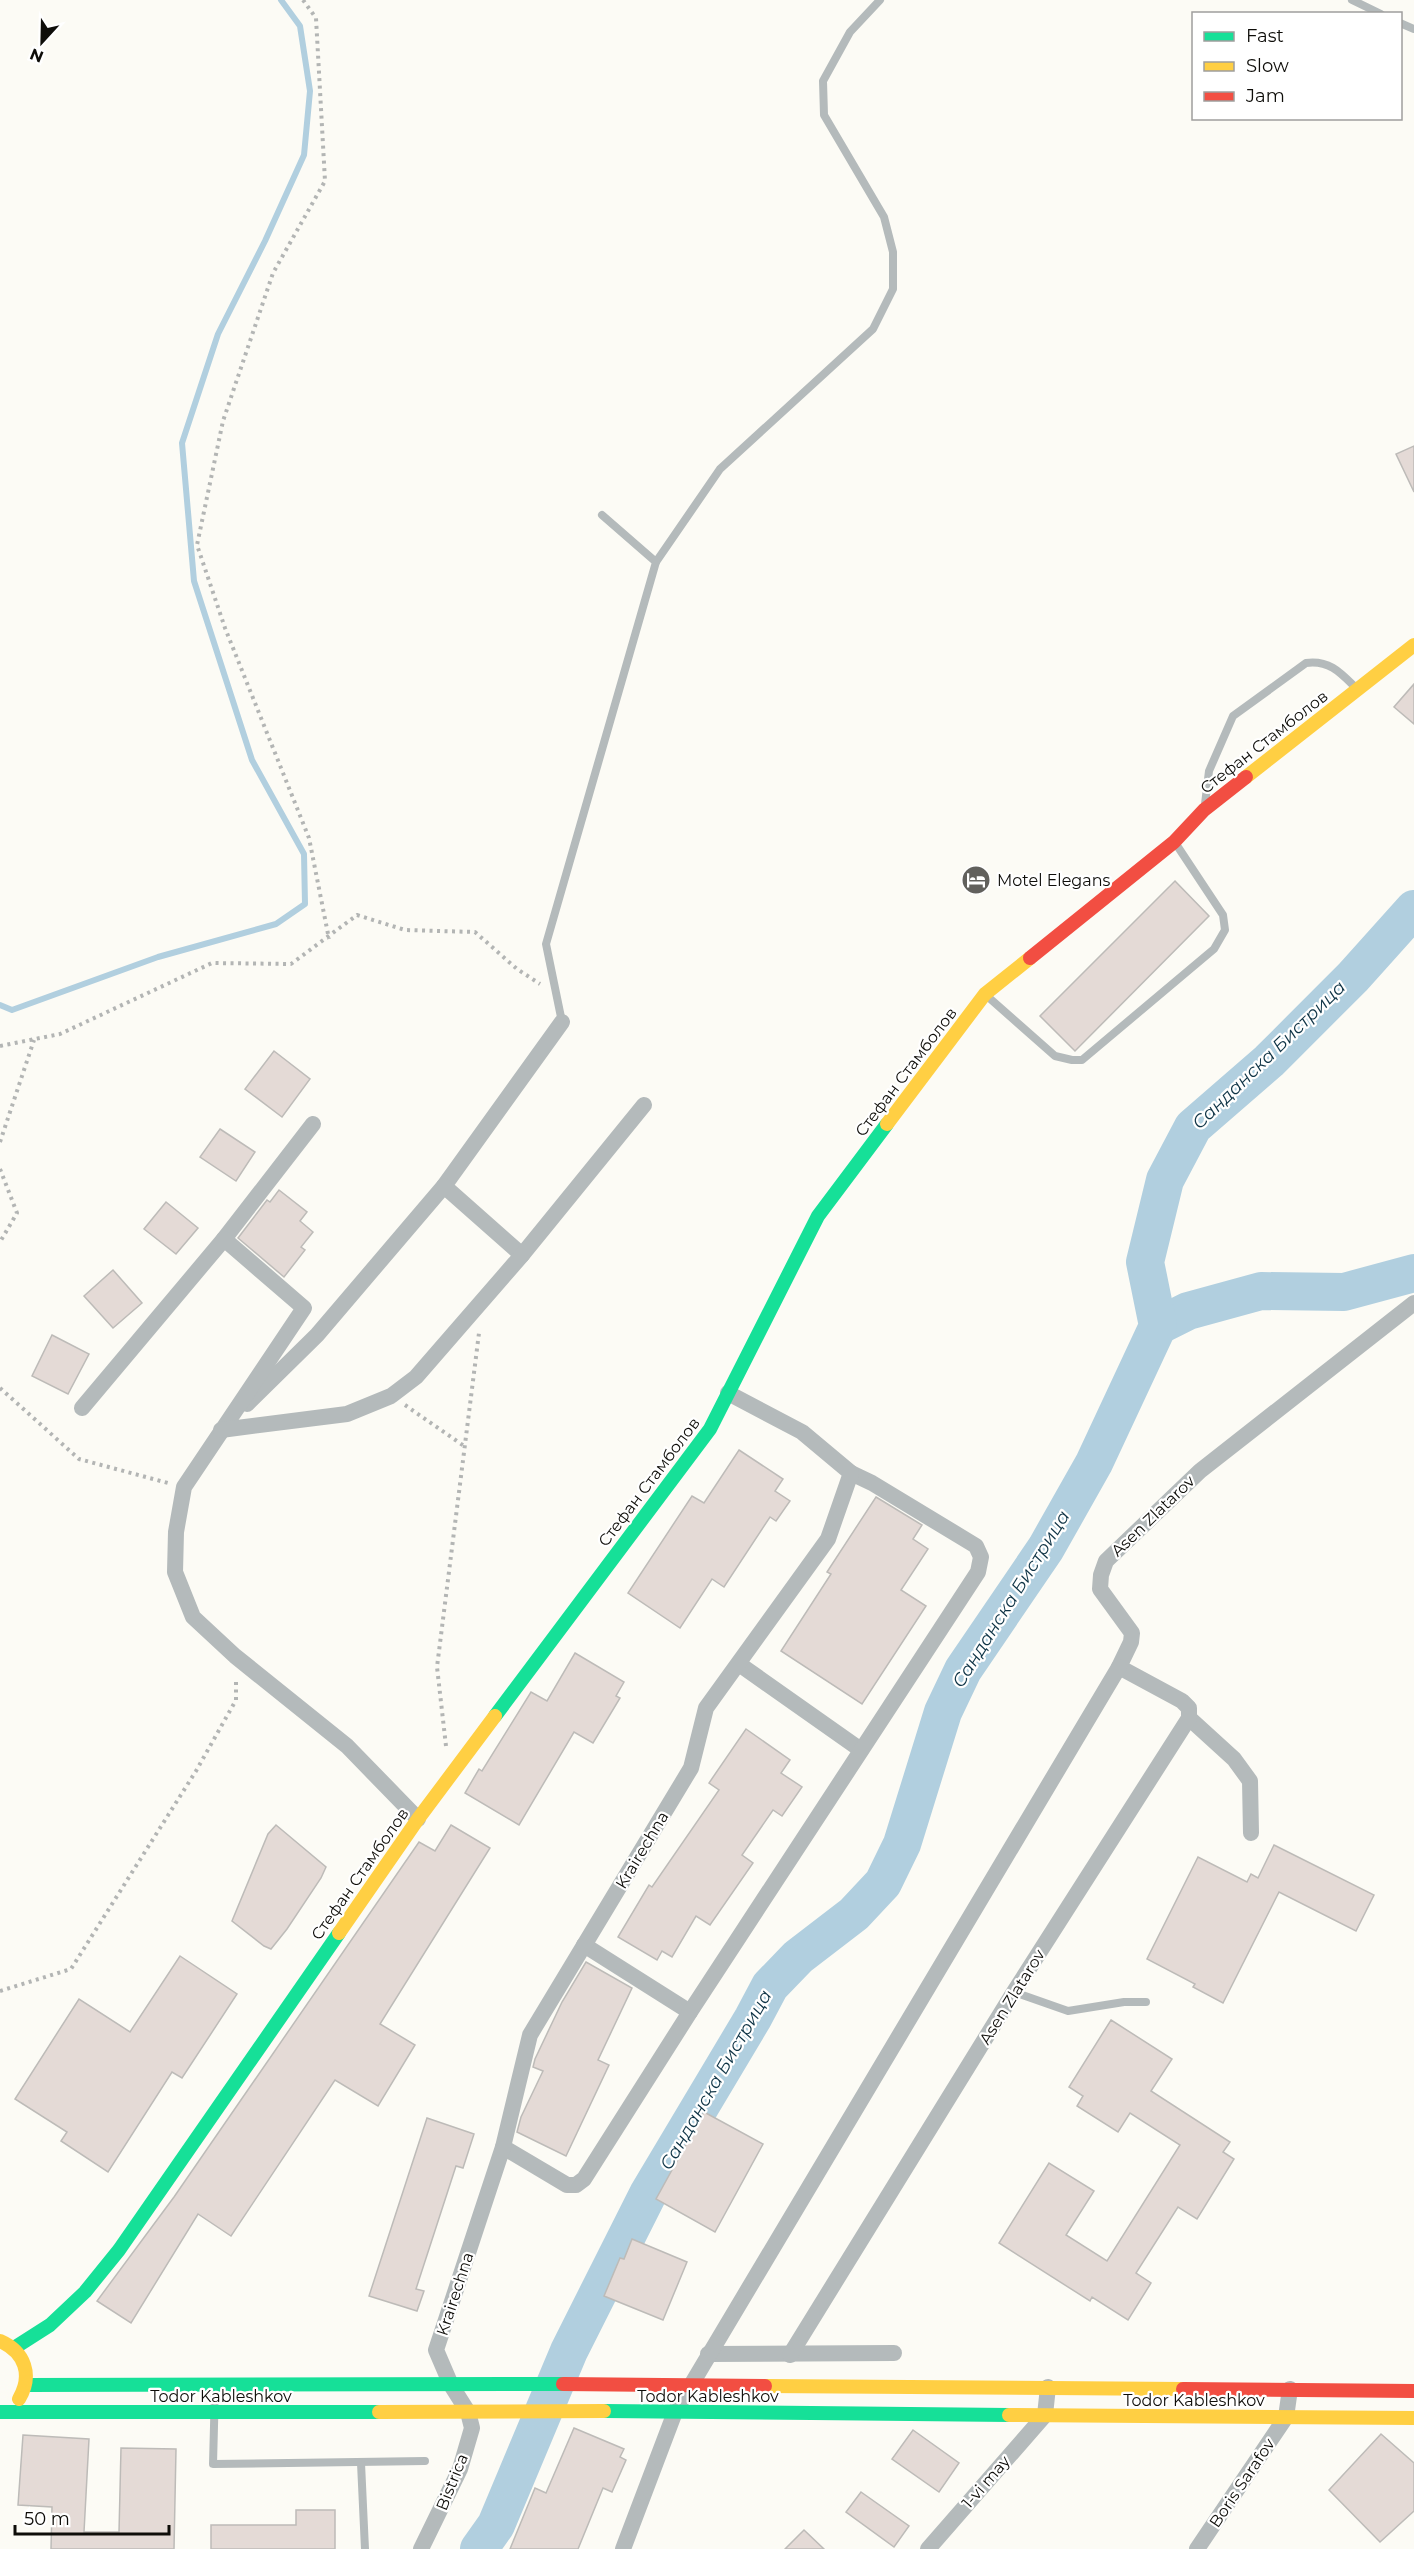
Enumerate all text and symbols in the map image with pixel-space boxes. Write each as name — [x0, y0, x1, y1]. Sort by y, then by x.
north arrow — [12, 12, 72, 72]
legend — [1192, 12, 1402, 120]
text: Fast — [1246, 25, 1284, 47]
text: N — [27, 44, 46, 67]
text: Slow — [1246, 55, 1289, 77]
text: Jam — [1245, 85, 1285, 107]
street label: Стефан Стамболов — [1196, 686, 1332, 798]
hotel icon: Motel Elegans — [960, 864, 992, 896]
place label: Motel Elegans — [997, 871, 1111, 890]
water label: Санданска Бистрица — [1188, 976, 1350, 1134]
street label: Стефан Стамболов — [851, 1004, 961, 1140]
street label: Стефан Стамболов — [594, 1414, 704, 1550]
street label: Asen Zlatarov — [1107, 1471, 1199, 1560]
water label: Санданска Бистрица — [947, 1506, 1075, 1692]
street label: Стефан Стамболов — [307, 1804, 413, 1944]
street label: Krairechna — [612, 1808, 672, 1892]
street label: Asen Zlatarov — [975, 1946, 1049, 2048]
water label: Санданска Бистрица — [655, 1986, 777, 2174]
street label: Krairechna — [433, 2250, 477, 2338]
street label: Todor Kableshkov — [150, 2387, 292, 2406]
street label: Todor Kableshkov — [637, 2387, 779, 2406]
street label: Todor Kableshkov — [1123, 2391, 1265, 2410]
street label: Boris Sarafov — [1205, 2435, 1279, 2531]
street label: Bistrica — [432, 2451, 472, 2513]
street label: 1-vi may — [958, 2452, 1014, 2512]
scale bar — [15, 2498, 170, 2536]
text: 50 m — [24, 2508, 70, 2530]

